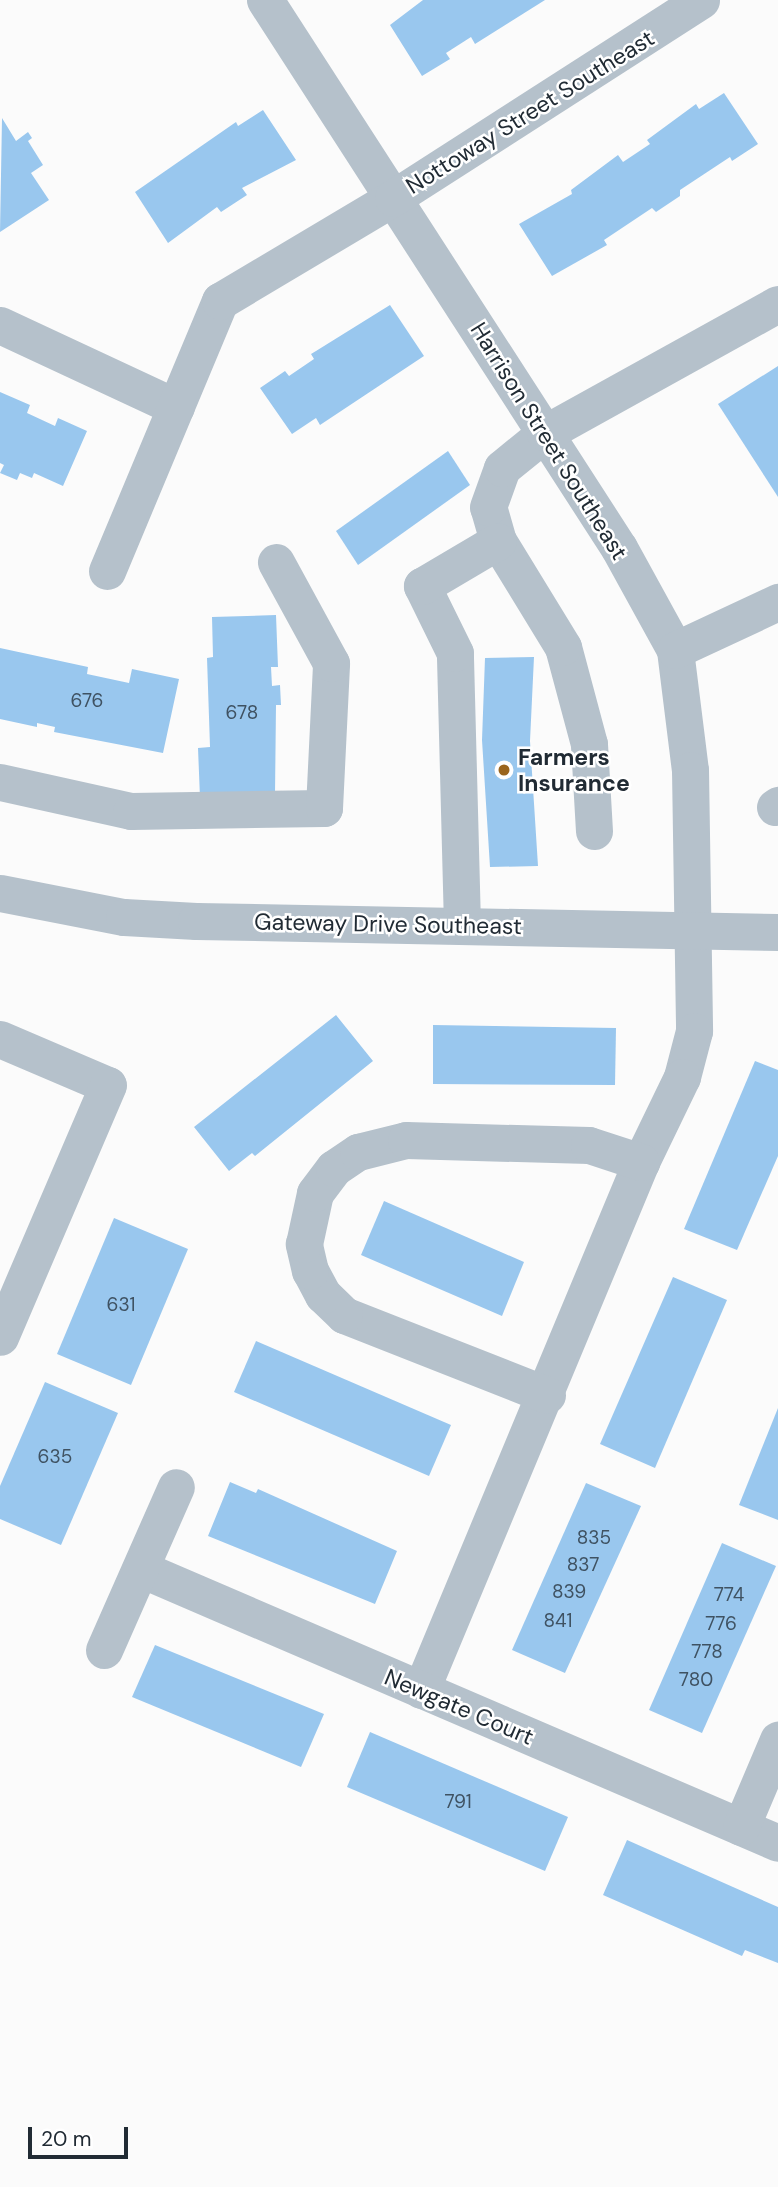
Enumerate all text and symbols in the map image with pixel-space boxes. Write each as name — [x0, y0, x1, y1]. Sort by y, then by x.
street label: Nottoway Street Southeast — [401, 24, 659, 200]
street label: Harrison Street Southeast — [465, 317, 633, 565]
house number: 676 — [70, 690, 104, 712]
house number: 678 — [226, 702, 258, 724]
place label: Farmers Insurance — [518, 743, 630, 797]
marker: Farmers Insurance — [496, 762, 512, 778]
street label: Gateway Drive Southeast — [254, 908, 522, 940]
house number: 631 — [107, 1294, 135, 1316]
house number: 635 — [38, 1446, 72, 1468]
house number: 835 — [577, 1527, 611, 1549]
house number: 837 — [567, 1554, 599, 1576]
house number: 839 — [552, 1581, 586, 1603]
house number: 774 — [714, 1584, 744, 1606]
house number: 841 — [543, 1610, 573, 1632]
house number: 776 — [705, 1613, 737, 1635]
house number: 778 — [691, 1641, 723, 1663]
street label: Newgate Court — [380, 1663, 538, 1751]
house number: 780 — [679, 1669, 713, 1691]
house number: 791 — [444, 1791, 472, 1813]
scale bar — [32, 2114, 131, 2158]
text: 20 m — [41, 2125, 92, 2153]

